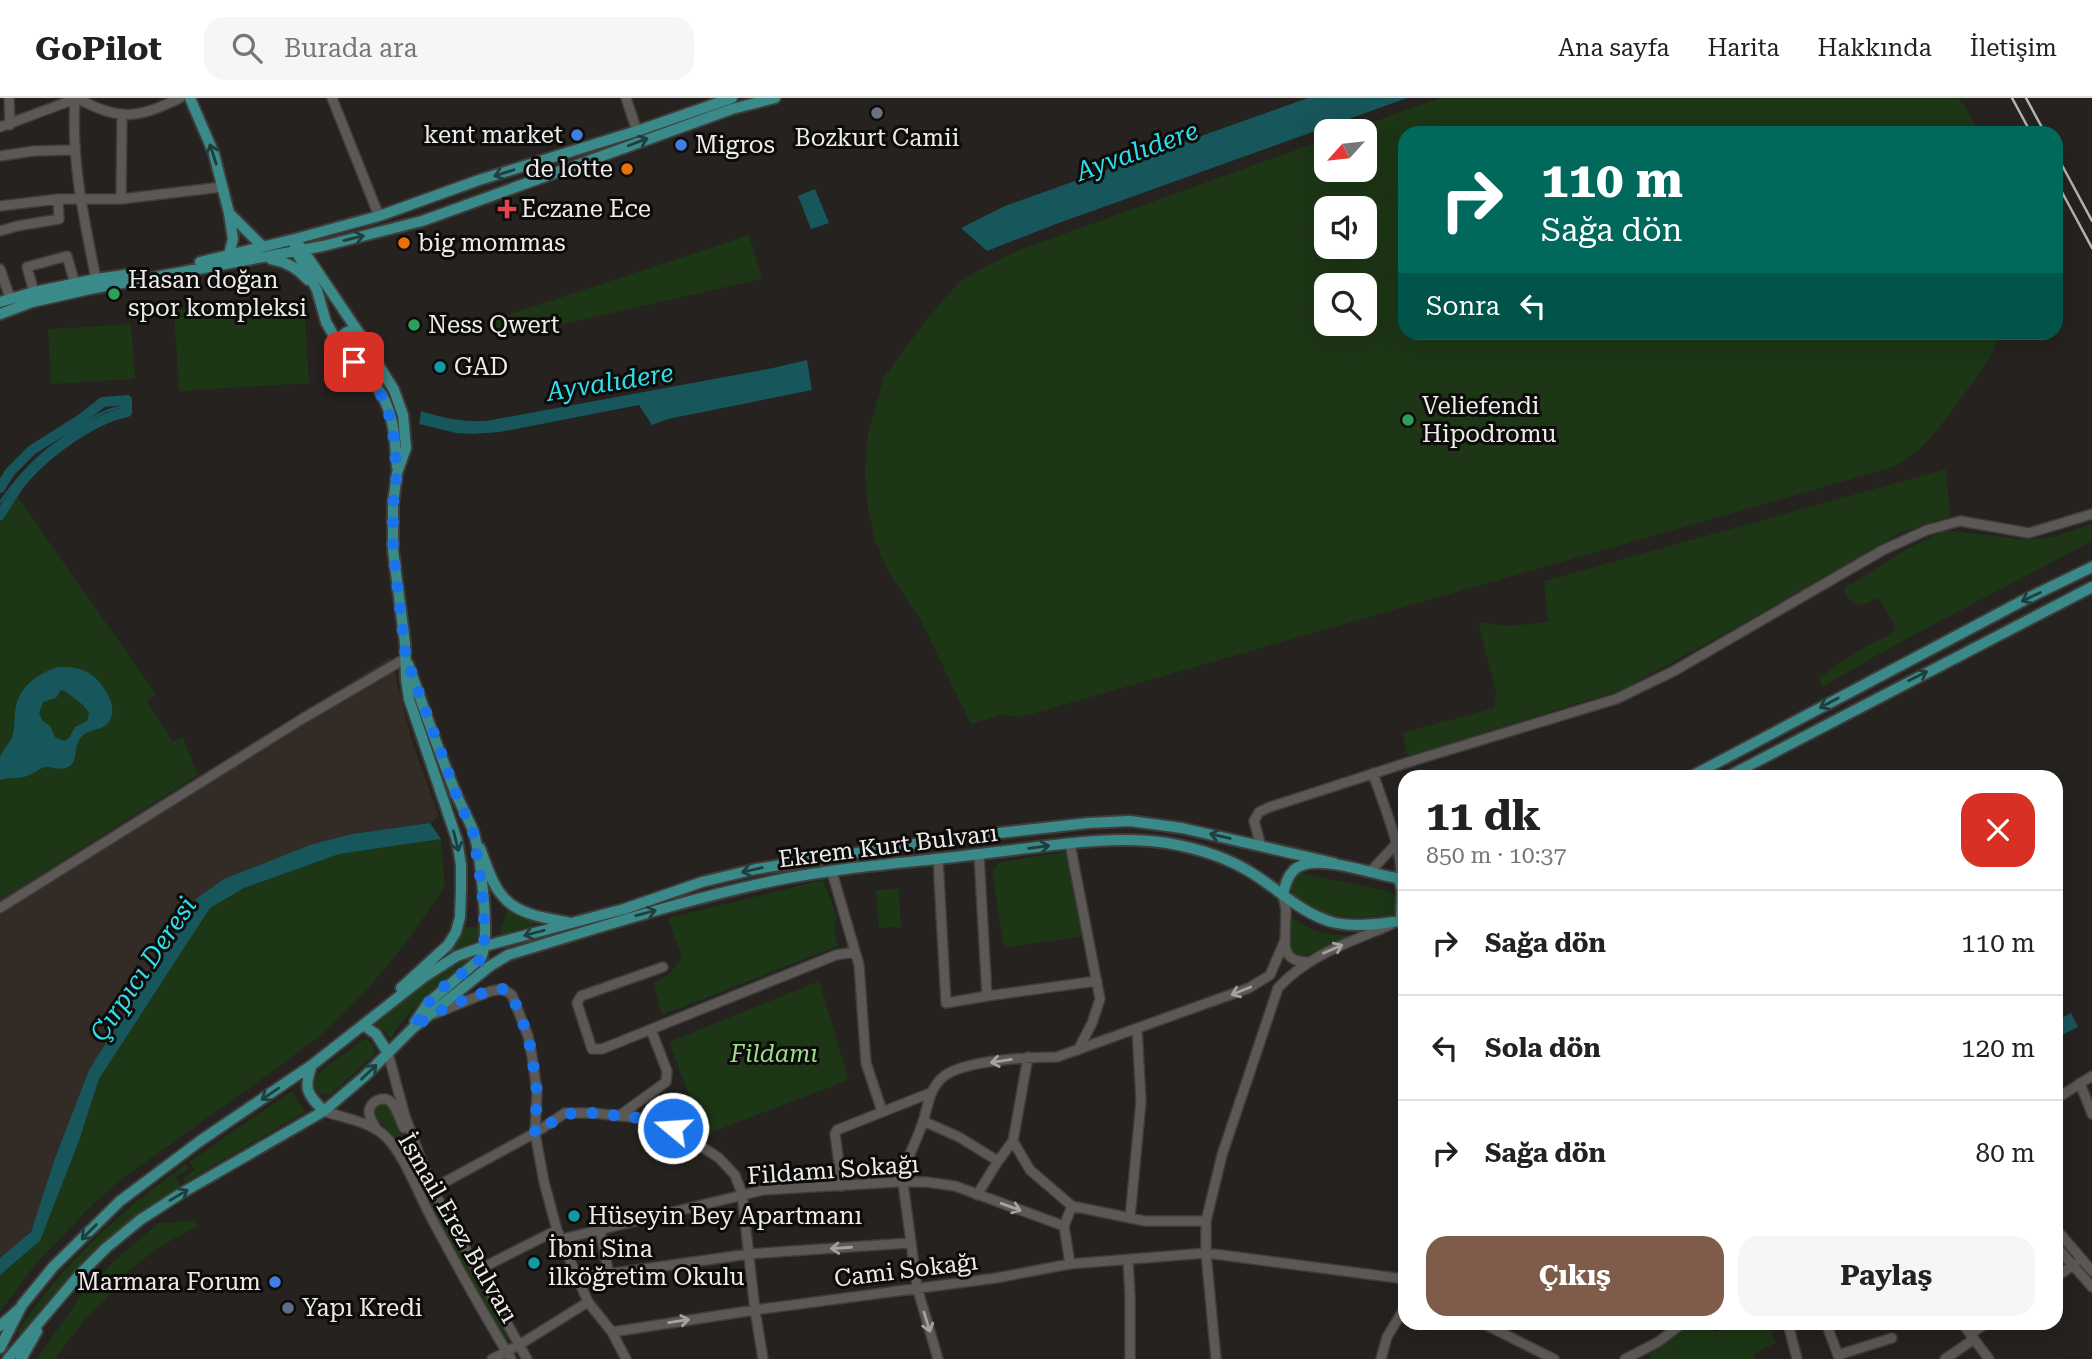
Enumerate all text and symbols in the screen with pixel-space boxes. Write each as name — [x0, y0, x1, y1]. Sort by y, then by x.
search box — [204, 17, 694, 80]
text: GoPilot — [35, 29, 162, 68]
icon: search — [228, 29, 266, 67]
text: Burada ara — [284, 33, 418, 63]
text: Ana sayfa — [1558, 34, 1669, 62]
text: Harita — [1707, 34, 1780, 62]
text: Hakkında — [1818, 34, 1932, 62]
text: İletişim — [1970, 34, 2057, 62]
marker: Bozkurt Camii — [869, 105, 885, 121]
water label: Ayvalıdere — [1070, 115, 1202, 188]
north arrow — [1314, 119, 1377, 182]
map controls — [1314, 119, 1377, 336]
place label: kent market — [423, 121, 563, 149]
place label: Bozkurt Camii — [795, 124, 960, 152]
marker: kent market — [569, 127, 585, 143]
place label: Migros — [695, 131, 775, 159]
one-way arrow — [627, 135, 649, 147]
marker: Migros — [673, 137, 689, 153]
one-way arrow — [206, 144, 219, 166]
text: 110 m — [1541, 152, 1683, 209]
icon: right — [1426, 154, 1517, 245]
place label: de lotte — [525, 155, 613, 183]
marker: de lotte — [619, 161, 635, 177]
one-way arrow — [493, 167, 515, 180]
place label: Eczane Ece — [521, 195, 651, 223]
button: sound — [1314, 196, 1377, 259]
marker: Eczane Ece — [499, 201, 515, 217]
text: Sağa dön — [1541, 211, 1682, 249]
place label: big mommas — [418, 229, 566, 257]
one-way arrow — [342, 231, 364, 244]
marker: big mommas — [396, 235, 412, 251]
place label: Hasan doğan spor kompleksi — [128, 266, 307, 322]
button: search — [1314, 273, 1377, 336]
marker: Hasan doğan spor kompleksi — [106, 286, 122, 302]
icon: left — [1514, 287, 1552, 325]
text: Sonra — [1426, 291, 1500, 321]
place label: Ness Qwert — [428, 311, 560, 339]
marker: Ness Qwert — [406, 317, 422, 333]
pin — [324, 332, 384, 392]
icon: arrive — [335, 343, 373, 381]
place label: GAD — [454, 353, 508, 381]
water label: Ayvalıdere — [542, 357, 676, 407]
marker: GAD — [432, 359, 448, 375]
place label: Veliefendi Hipodromu — [1422, 392, 1556, 448]
marker: Veliefendi Hipodromu — [1400, 412, 1416, 428]
one-way arrow — [2021, 590, 2042, 604]
one-way arrow — [1907, 669, 1928, 683]
one-way arrow — [1820, 696, 1840, 710]
text: 11 dk — [1426, 791, 1541, 840]
button: close — [1961, 793, 2035, 867]
street label: Ekrem Kurt Bulvarı — [777, 819, 999, 873]
one-way arrow — [1209, 829, 1232, 843]
one-way arrow — [451, 830, 464, 852]
one-way arrow — [1027, 841, 1050, 854]
text: 850 m · 10:37 — [1426, 842, 1566, 869]
one-way arrow — [741, 864, 764, 877]
water label: Çırpıcı Deresi — [84, 891, 202, 1047]
one-way arrow — [634, 906, 657, 919]
icon: right — [1426, 924, 1464, 962]
one-way arrow — [523, 928, 545, 941]
text: Sağa dön — [1485, 928, 1606, 958]
text: 110 m — [1961, 928, 2035, 958]
one-way arrow — [1322, 942, 1343, 955]
one-way arrow — [1231, 985, 1252, 998]
icon: left — [1426, 1029, 1464, 1067]
text: Sola dön — [1485, 1033, 1601, 1063]
text: 120 m — [1961, 1033, 2035, 1063]
park label: Fildamı — [729, 1040, 818, 1068]
one-way arrow — [990, 1055, 1013, 1068]
one-way arrow — [360, 1063, 377, 1080]
one-way arrow — [261, 1087, 280, 1101]
position arrow — [636, 1091, 710, 1165]
street label: İsmail Erez Bulvarı — [392, 1128, 525, 1328]
icon: right — [1426, 1134, 1464, 1172]
text: Sağa dön — [1485, 1138, 1606, 1168]
text: 80 m — [1976, 1138, 2035, 1168]
street label: Fildamı Sokağı — [746, 1150, 920, 1190]
one-way arrow — [169, 1188, 189, 1202]
place label: Hüseyin Bey Apartmanı — [588, 1202, 862, 1230]
one-way arrow — [1000, 1202, 1022, 1214]
marker: Hüseyin Bey Apartmanı — [566, 1208, 582, 1224]
one-way arrow — [81, 1223, 98, 1240]
place label: İbni Sina ilköğretim Okulu — [548, 1234, 745, 1291]
button: Çıkış — [1426, 1236, 1724, 1316]
button: Paylaş — [1738, 1236, 2035, 1316]
one-way arrow — [831, 1242, 853, 1255]
street label: Cami Sokağı — [833, 1247, 980, 1293]
marker: İbni Sina ilköğretim Okulu — [526, 1255, 542, 1271]
place label: Marmara Forum — [77, 1268, 261, 1296]
marker: Marmara Forum — [267, 1274, 283, 1290]
place label: Yapı Kredi — [302, 1294, 423, 1322]
marker: Yapı Kredi — [280, 1300, 296, 1316]
one-way arrow — [922, 1311, 935, 1333]
one-way arrow — [667, 1314, 690, 1327]

